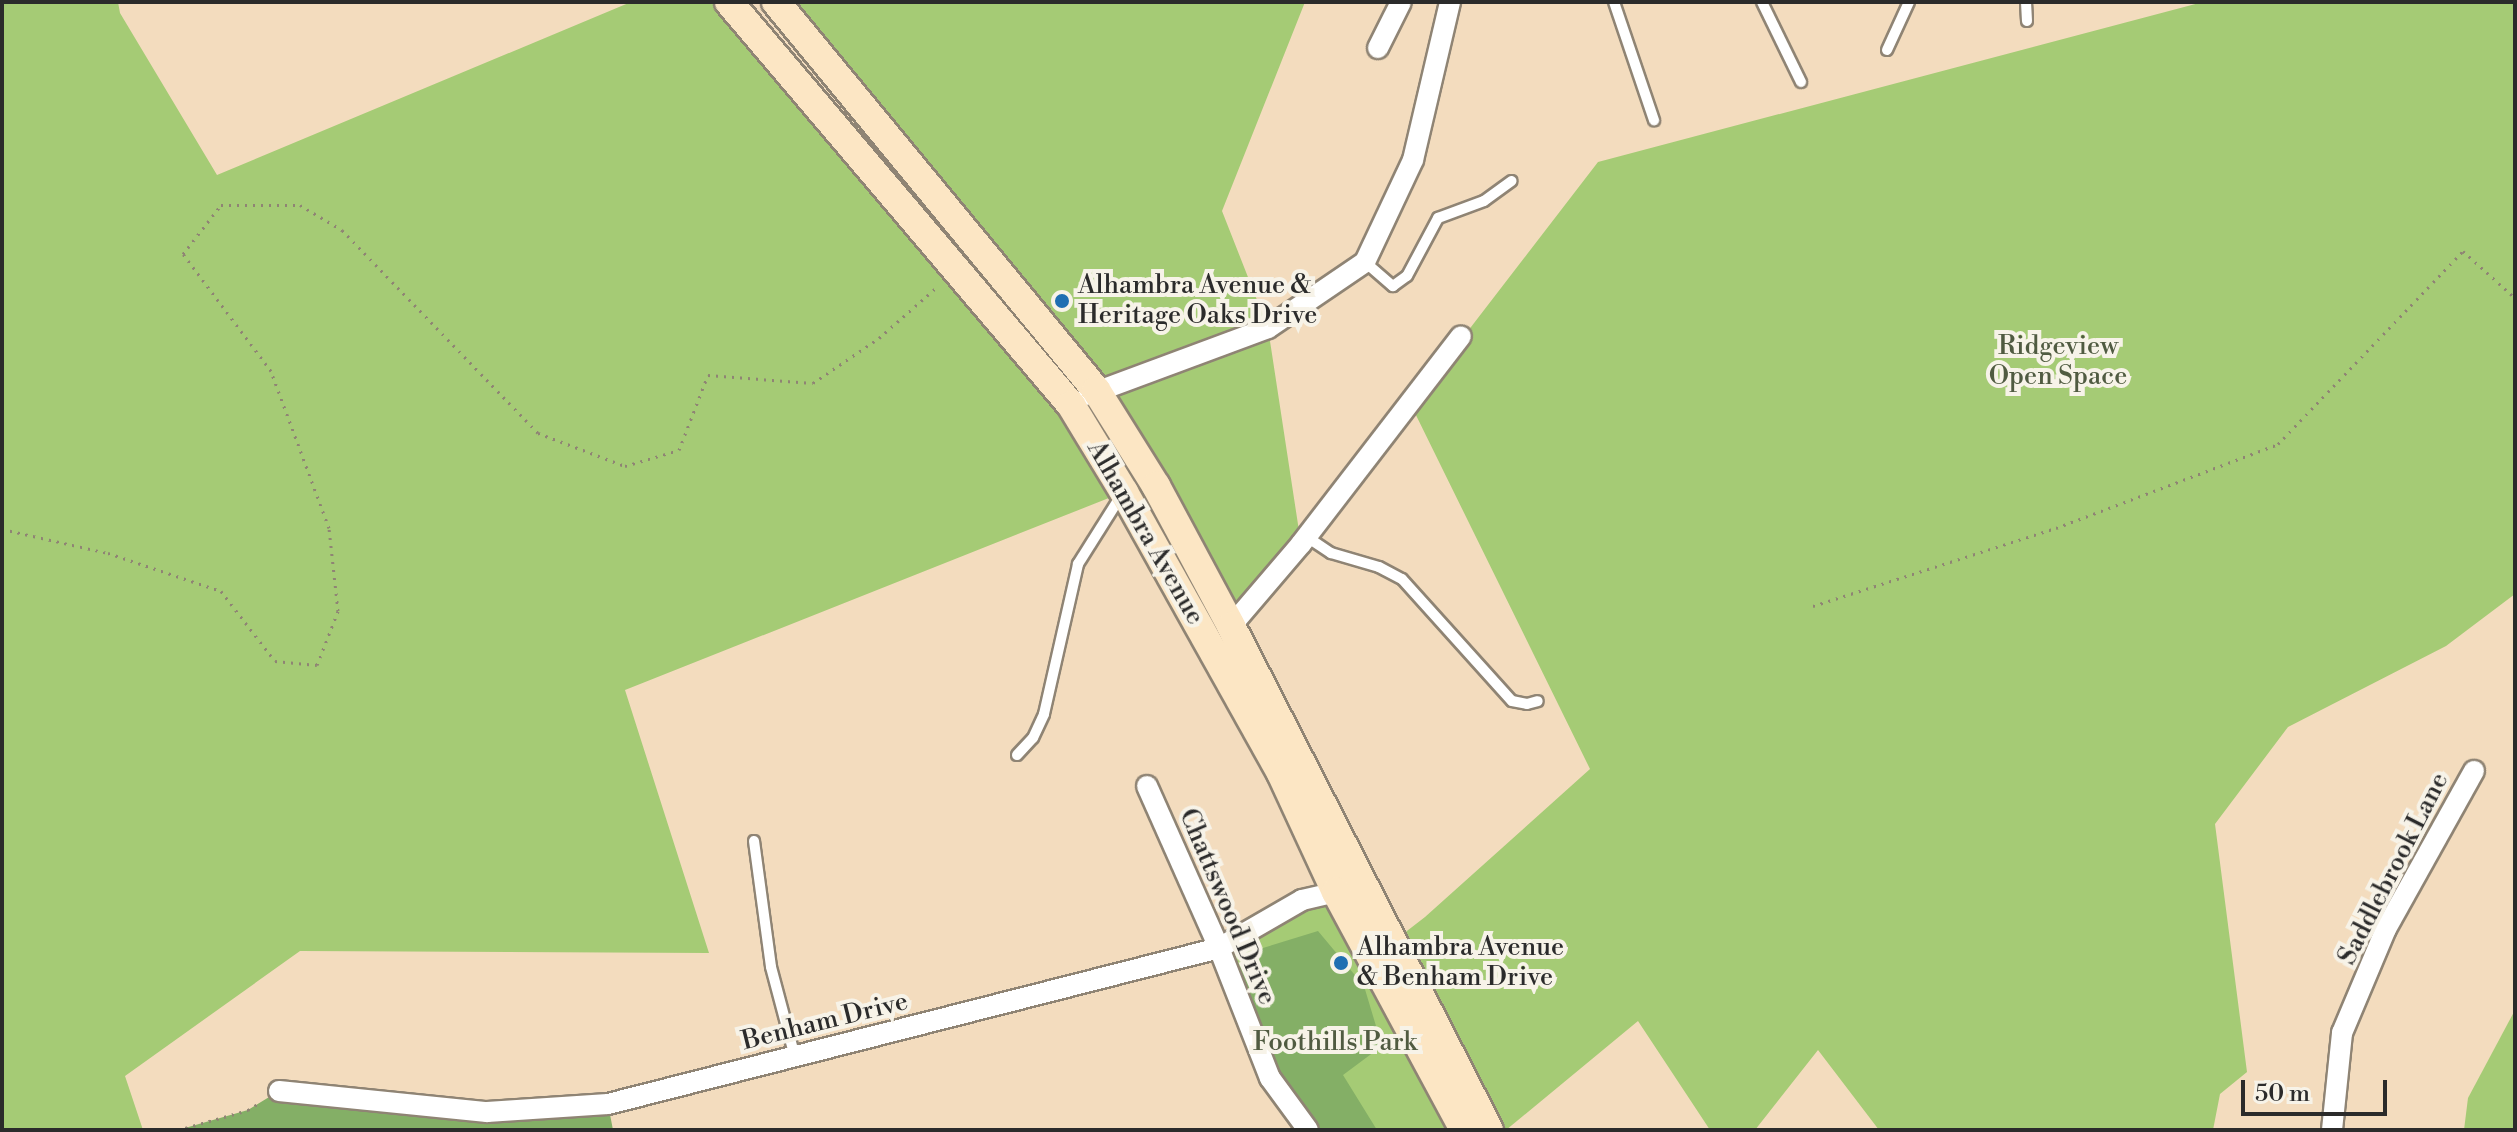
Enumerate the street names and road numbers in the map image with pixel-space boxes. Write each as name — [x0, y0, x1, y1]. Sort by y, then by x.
street label: Alhambra Avenue — [1080, 436, 1210, 630]
street label: Saddlebrook Lane — [2332, 768, 2456, 970]
street label: Chattswood Drive — [1172, 804, 1282, 1010]
street label: Benham Drive — [739, 986, 911, 1058]

